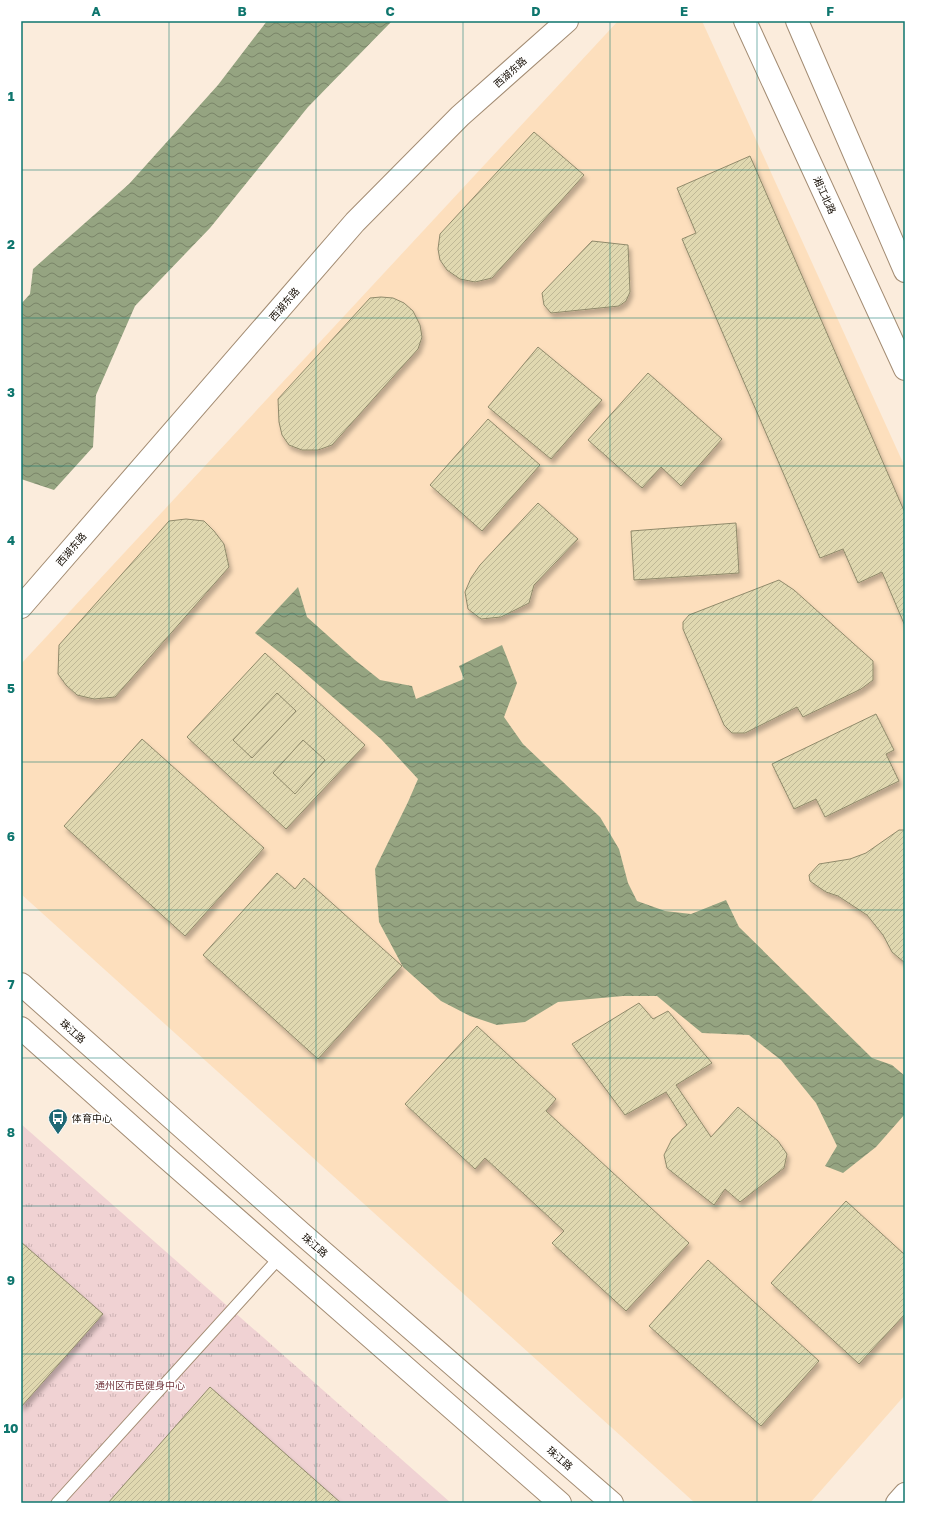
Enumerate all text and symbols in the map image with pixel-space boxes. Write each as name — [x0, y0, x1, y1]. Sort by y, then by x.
text: A — [91, 3, 101, 19]
text: B — [237, 3, 247, 19]
text: C — [385, 3, 395, 19]
text: D — [531, 3, 541, 19]
text: E — [680, 3, 688, 19]
text: F — [826, 3, 834, 19]
street label: 西湖东路 — [491, 54, 529, 90]
text: 1 — [8, 88, 15, 104]
street label: 湘江北路 — [811, 174, 839, 216]
text: 2 — [7, 236, 15, 252]
street label: 西湖东路 — [266, 285, 302, 323]
text: 3 — [7, 384, 15, 400]
street label: 西湖东路 — [53, 530, 89, 568]
text: 4 — [7, 532, 15, 548]
text: 5 — [7, 680, 15, 696]
text: 6 — [7, 828, 15, 844]
text: 7 — [7, 976, 15, 992]
street label: 珠江路 — [58, 1017, 88, 1045]
bus stop icon: 体育中心 — [47, 1107, 69, 1135]
place label: 体育中心 — [72, 1112, 112, 1124]
text: 8 — [7, 1124, 15, 1140]
street label: 珠江路 — [300, 1231, 330, 1259]
text: 9 — [7, 1272, 15, 1288]
park label: 通州区市民健身中心 — [95, 1379, 185, 1391]
text: 10 — [3, 1420, 19, 1436]
street label: 珠江路 — [545, 1444, 575, 1472]

